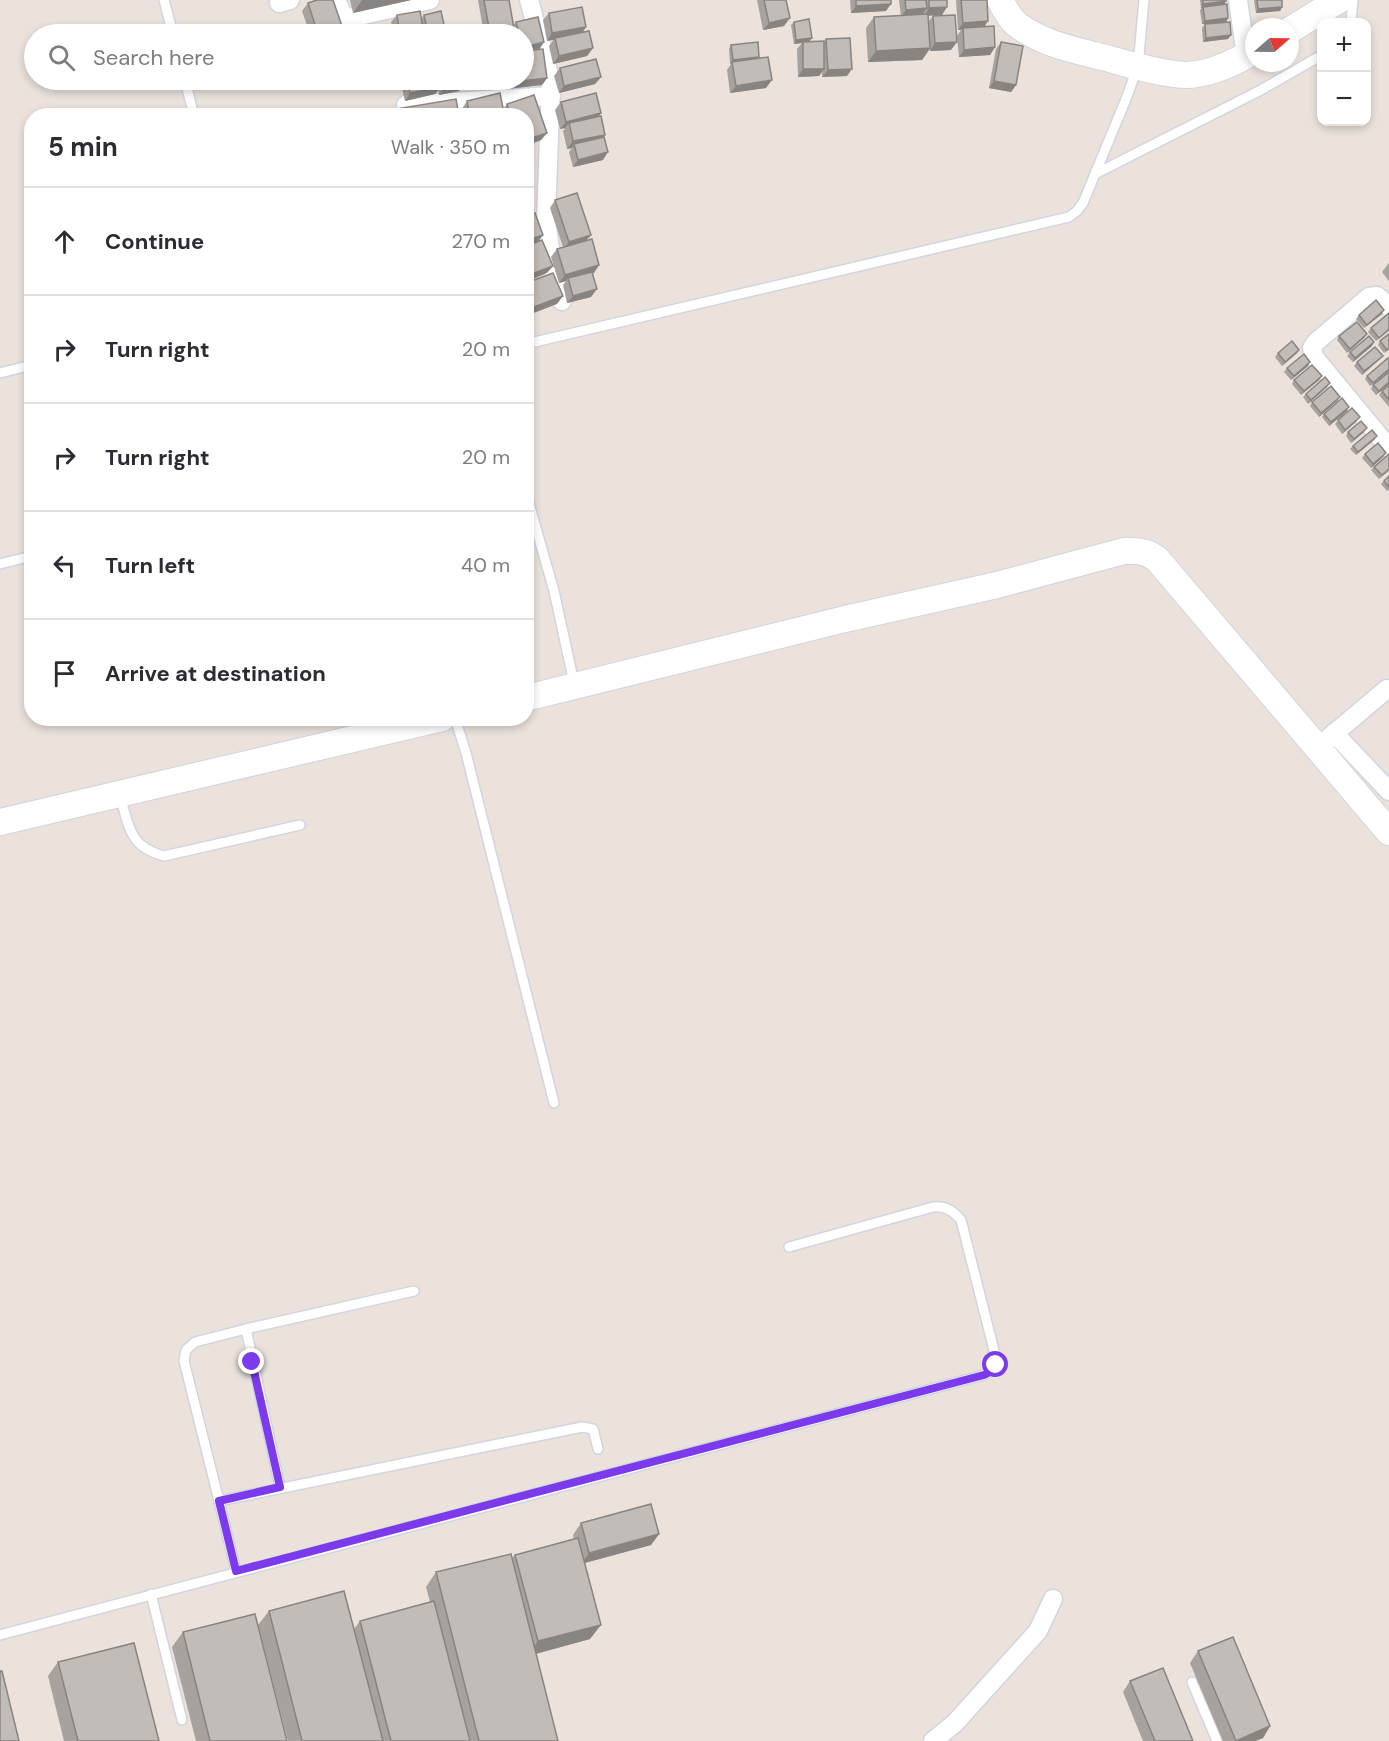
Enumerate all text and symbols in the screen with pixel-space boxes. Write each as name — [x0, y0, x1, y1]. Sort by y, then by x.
north arrow — [1245, 18, 1299, 72]
map controls — [1317, 18, 1371, 126]
button: + — [1317, 18, 1371, 72]
search box — [24, 24, 534, 90]
icon: search — [45, 41, 78, 74]
text: Search here — [93, 43, 214, 72]
button: − — [1317, 72, 1371, 126]
text: 5 min — [48, 130, 118, 164]
text: Walk · 350 m — [391, 134, 510, 160]
icon: ahead — [48, 225, 81, 258]
text: Continue — [105, 227, 204, 256]
text: 270 m — [452, 228, 510, 254]
icon: right — [48, 333, 81, 366]
text: Turn right — [105, 335, 210, 364]
text: 20 m — [462, 336, 510, 362]
icon: right — [48, 441, 81, 474]
text: Turn right — [105, 443, 210, 472]
text: 20 m — [462, 444, 510, 470]
icon: left — [48, 549, 81, 582]
text: Turn left — [105, 551, 195, 580]
text: 40 m — [461, 552, 510, 578]
icon: arrive — [48, 657, 81, 690]
text: Arrive at destination — [105, 659, 326, 688]
route end — [238, 1348, 264, 1374]
route start — [982, 1351, 1008, 1377]

